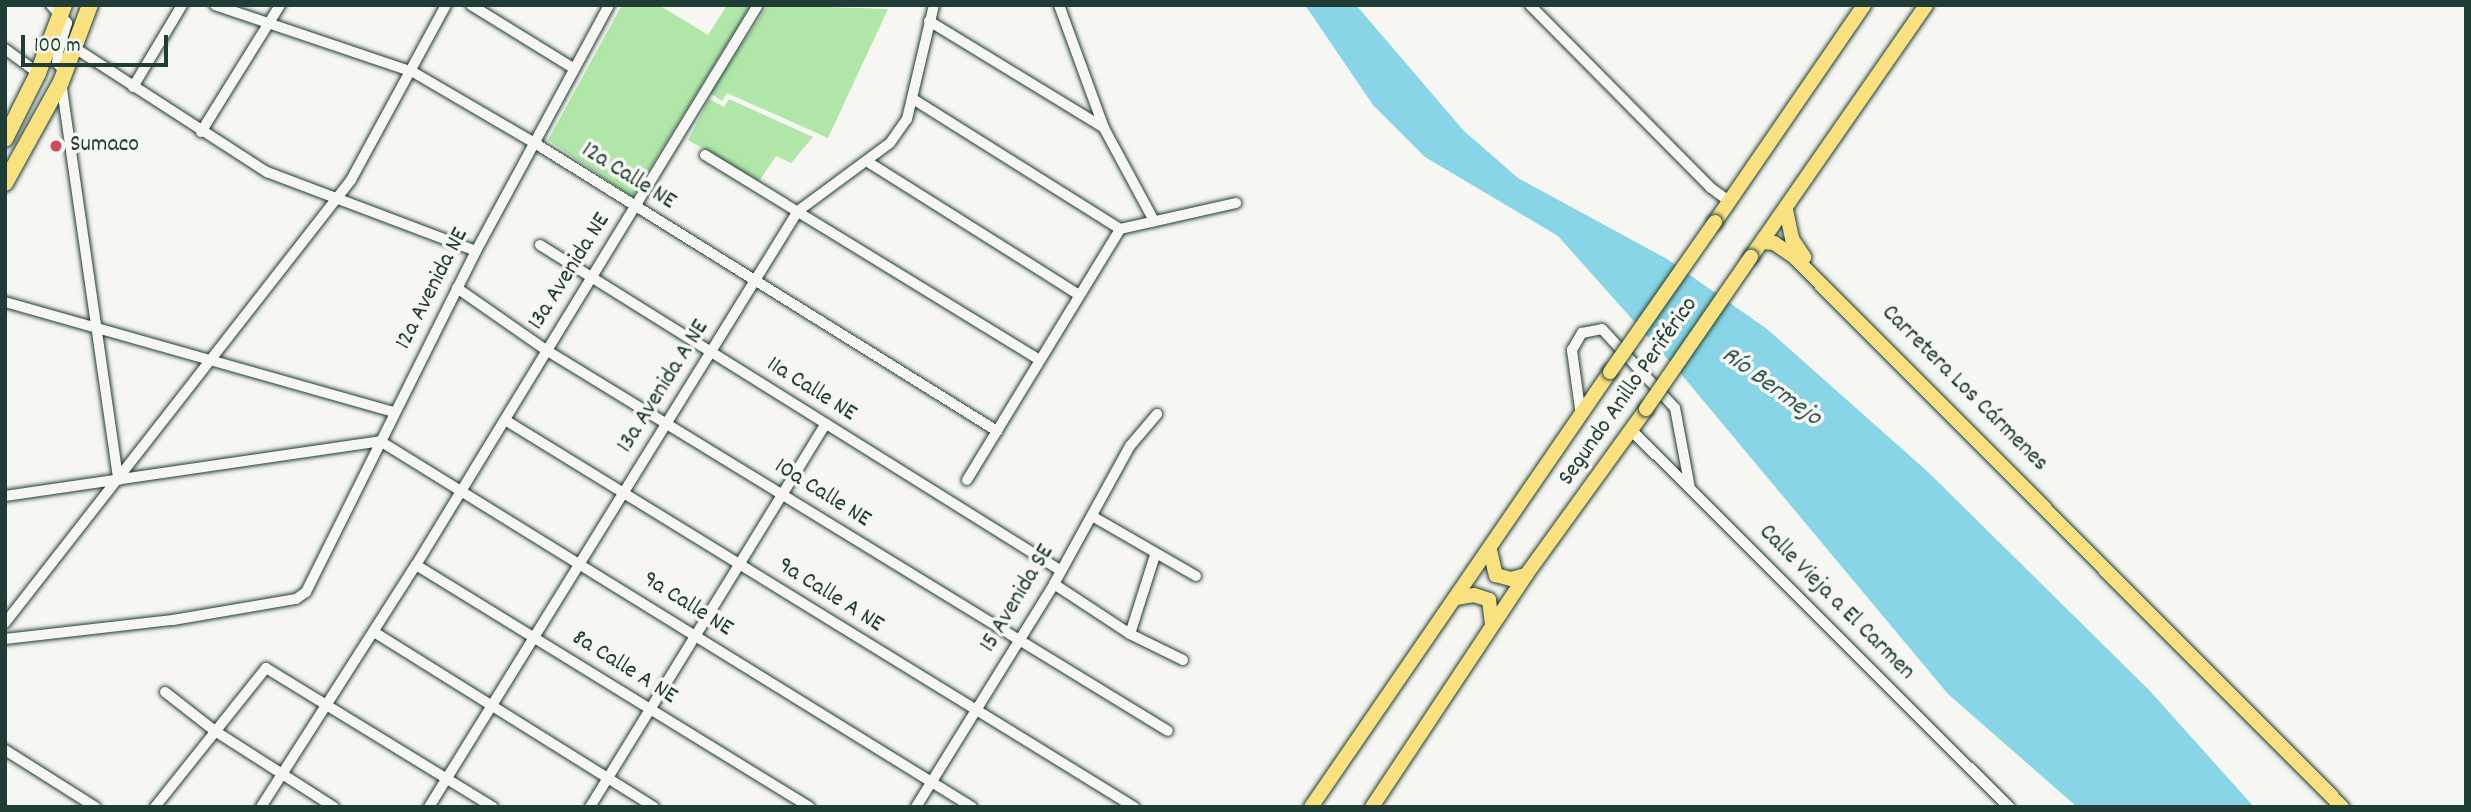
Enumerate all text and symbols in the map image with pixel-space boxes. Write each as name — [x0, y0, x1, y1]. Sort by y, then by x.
scale bar — [24, 21, 172, 65]
text: 100 m — [34, 32, 81, 62]
place label: Sumaco — [70, 132, 139, 160]
street label: 12a Calle NE — [575, 137, 681, 217]
marker: Sumaco — [48, 138, 64, 154]
street label: 13a Avenida NE — [523, 208, 617, 336]
street label: 12a Avenida NE — [390, 223, 476, 355]
street label: Segundo Anillo Periférico — [1553, 292, 1705, 492]
street label: Carretera Los Cármenes — [1875, 300, 2053, 478]
street label: 13a Avenida A NE — [612, 315, 716, 459]
water label: Río Bermejo — [1715, 340, 1827, 434]
street label: 11a Calle NE — [761, 351, 861, 429]
street label: 10a Calle NE — [768, 453, 876, 535]
street label: Calle Vieja a El Carmen — [1752, 519, 1920, 687]
street label: 15 Avenida SE — [975, 540, 1061, 658]
street label: 9a Calle A NE — [772, 552, 888, 640]
street label: 9a Calle NE — [637, 566, 737, 644]
street label: 8a Calle A NE — [566, 624, 682, 712]

